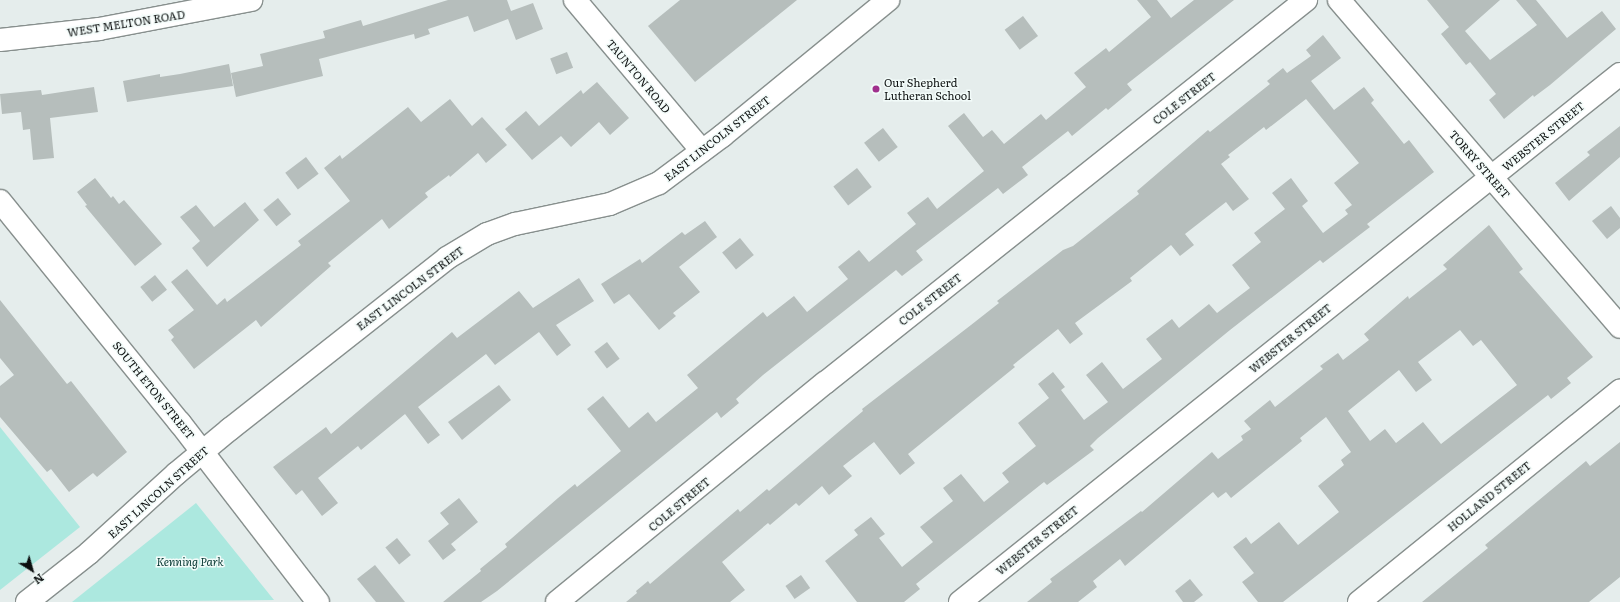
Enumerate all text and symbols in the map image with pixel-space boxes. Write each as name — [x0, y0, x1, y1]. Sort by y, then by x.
street label: WEST MELTON ROAD — [66, 7, 186, 39]
street label: TAUNTON ROAD — [604, 36, 674, 116]
street label: COLE STREET — [1150, 69, 1218, 127]
place label: Our Shepherd Lutheran School — [884, 76, 971, 102]
marker: Our Shepherd Lutheran School — [871, 84, 881, 94]
street label: EAST LINCOLN STREET — [661, 92, 773, 184]
street label: WEBSTER STREET — [1499, 99, 1587, 173]
street label: TORRY STREET — [1447, 127, 1513, 201]
street label: EAST LINCOLN STREET — [354, 243, 466, 333]
street label: COLE STREET — [896, 270, 964, 328]
street label: WEBSTER STREET — [1246, 301, 1334, 375]
street label: SOUTH ETON STREET — [110, 338, 198, 442]
street label: EAST LINCOLN STREET — [105, 443, 211, 541]
street label: HOLLAND STREET — [1445, 458, 1533, 534]
street label: COLE STREET — [645, 474, 713, 534]
street label: WEBSTER STREET — [993, 503, 1081, 577]
north arrow — [12, 550, 52, 590]
park label: Kenning Park — [156, 554, 224, 568]
text: N — [31, 570, 48, 589]

